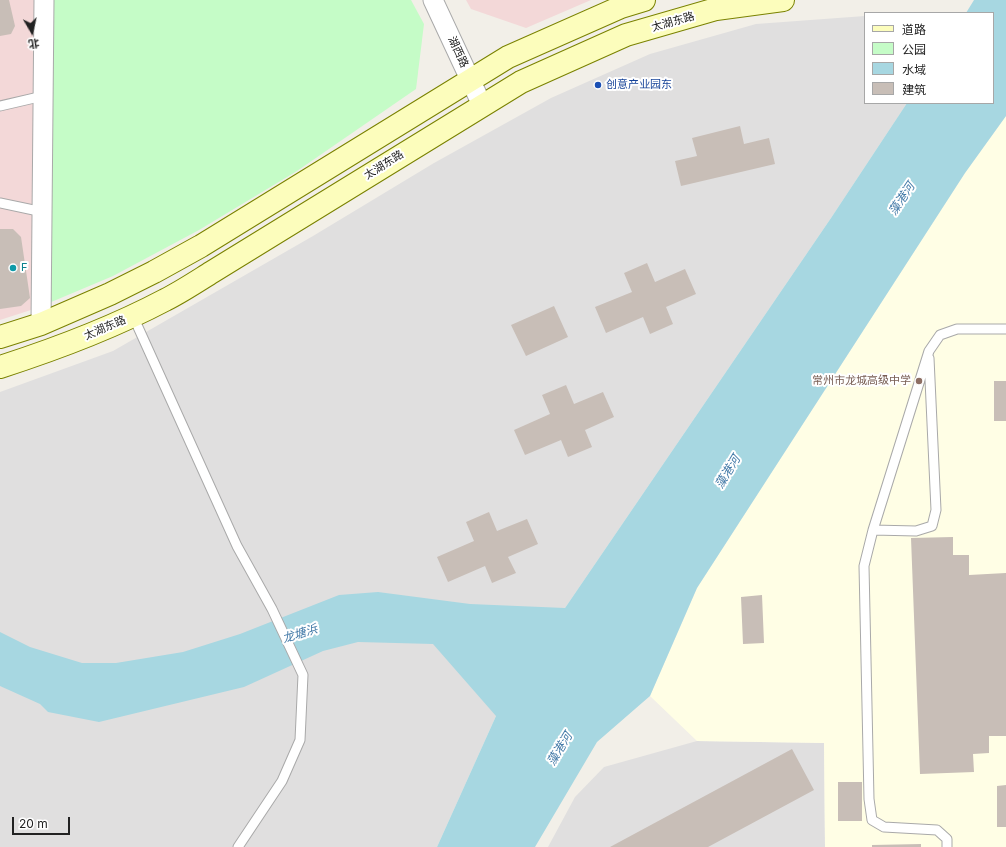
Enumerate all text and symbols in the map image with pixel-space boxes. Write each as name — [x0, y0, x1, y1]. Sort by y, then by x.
street label: 太湖东路 — [650, 10, 696, 34]
north arrow — [12, 12, 52, 52]
legend — [864, 12, 994, 104]
text: 道路 — [902, 22, 926, 37]
street label: 湖西路 — [445, 34, 471, 70]
text: 北 — [27, 36, 40, 52]
text: 公园 — [902, 42, 926, 57]
text: 水域 — [902, 62, 926, 77]
place label: 创意产业园东 — [606, 78, 672, 92]
marker: 创意产业园东 — [593, 80, 603, 90]
text: 建筑 — [902, 82, 926, 97]
street label: 太湖东路 — [362, 148, 406, 182]
water label: 藻港河 — [886, 180, 918, 218]
place label: F — [21, 261, 27, 275]
marker: F — [8, 263, 18, 273]
street label: 太湖东路 — [82, 313, 128, 343]
place label: 常州市龙城高级中学 — [812, 374, 911, 388]
marker: 常州市龙城高级中学 — [914, 376, 924, 386]
water label: 藻港河 — [713, 453, 743, 491]
water label: 龙塘浜 — [281, 622, 319, 646]
water label: 藻港河 — [545, 730, 575, 768]
scale bar — [14, 809, 72, 835]
text: 20 m — [19, 816, 48, 831]

